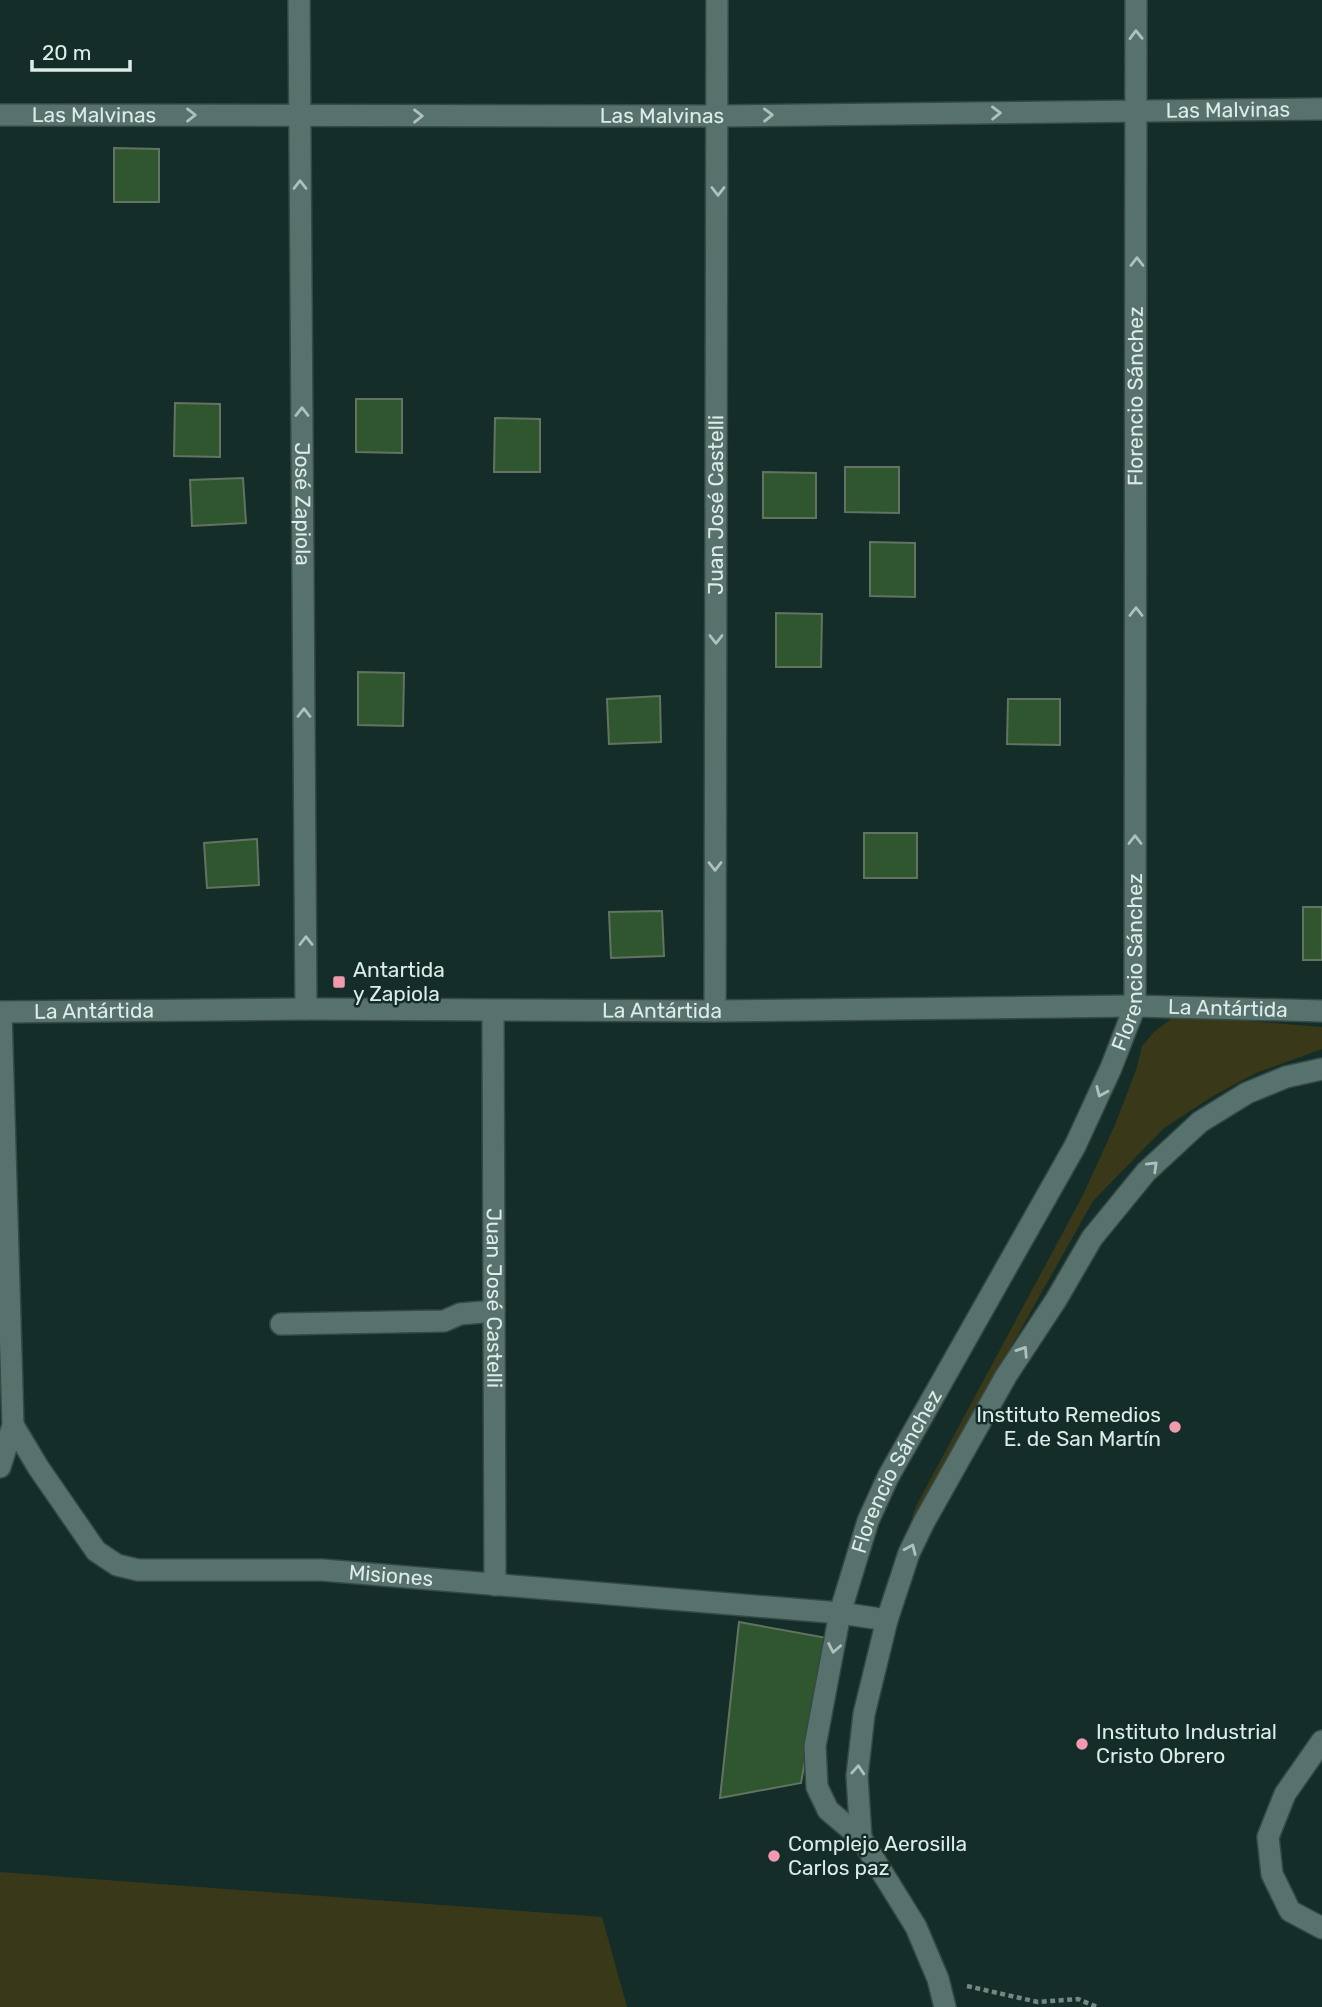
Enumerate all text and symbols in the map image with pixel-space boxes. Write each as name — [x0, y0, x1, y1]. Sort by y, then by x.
scale bar — [32, 28, 130, 72]
one-way arrow — [1128, 29, 1144, 40]
text: 20 m — [42, 40, 91, 65]
street label: Las Malvinas — [1166, 96, 1290, 123]
street label: Las Malvinas — [32, 102, 156, 127]
street label: Las Malvinas — [600, 103, 724, 128]
one-way arrow — [990, 105, 1001, 120]
one-way arrow — [186, 107, 196, 123]
one-way arrow — [413, 108, 424, 124]
one-way arrow — [763, 108, 774, 123]
one-way arrow — [292, 179, 308, 189]
one-way arrow — [710, 186, 726, 196]
one-way arrow — [1129, 257, 1145, 267]
street label: Florencio Sánchez — [1123, 306, 1148, 486]
one-way arrow — [294, 406, 310, 417]
street label: Juan José Castelli — [703, 415, 728, 595]
street label: José Zapiola — [290, 442, 316, 566]
one-way arrow — [1128, 607, 1144, 617]
one-way arrow — [708, 634, 724, 644]
one-way arrow — [296, 707, 312, 718]
one-way arrow — [1127, 834, 1143, 845]
one-way arrow — [707, 861, 723, 872]
street label: Florencio Sánchez — [1106, 873, 1147, 1054]
one-way arrow — [298, 935, 314, 945]
place label: Antartida y Zapiola — [353, 957, 445, 1006]
marker: Antartida y Zapiola — [331, 974, 347, 990]
street label: La Antártida — [1168, 994, 1288, 1022]
street label: La Antártida — [34, 997, 154, 1024]
street label: La Antártida — [602, 997, 722, 1023]
one-way arrow — [1095, 1085, 1109, 1097]
one-way arrow — [1145, 1161, 1158, 1174]
street label: Juan José Castelli — [482, 1208, 507, 1388]
one-way arrow — [1014, 1346, 1027, 1359]
street label: Florencio Sánchez — [846, 1385, 947, 1556]
place label: Instituto Remedios E. de San Martín — [976, 1402, 1161, 1451]
marker: Instituto Remedios E. de San Martín — [1167, 1419, 1183, 1435]
one-way arrow — [903, 1544, 917, 1557]
street label: Misiones — [348, 1559, 434, 1591]
one-way arrow — [827, 1642, 842, 1654]
place label: Instituto Industrial Cristo Obrero — [1096, 1719, 1277, 1768]
marker: Instituto Industrial Cristo Obrero — [1074, 1736, 1090, 1752]
one-way arrow — [850, 1764, 865, 1775]
place label: Complejo Aerosilla Carlos paz — [788, 1831, 967, 1880]
marker: Complejo Aerosilla Carlos paz — [766, 1848, 782, 1864]

